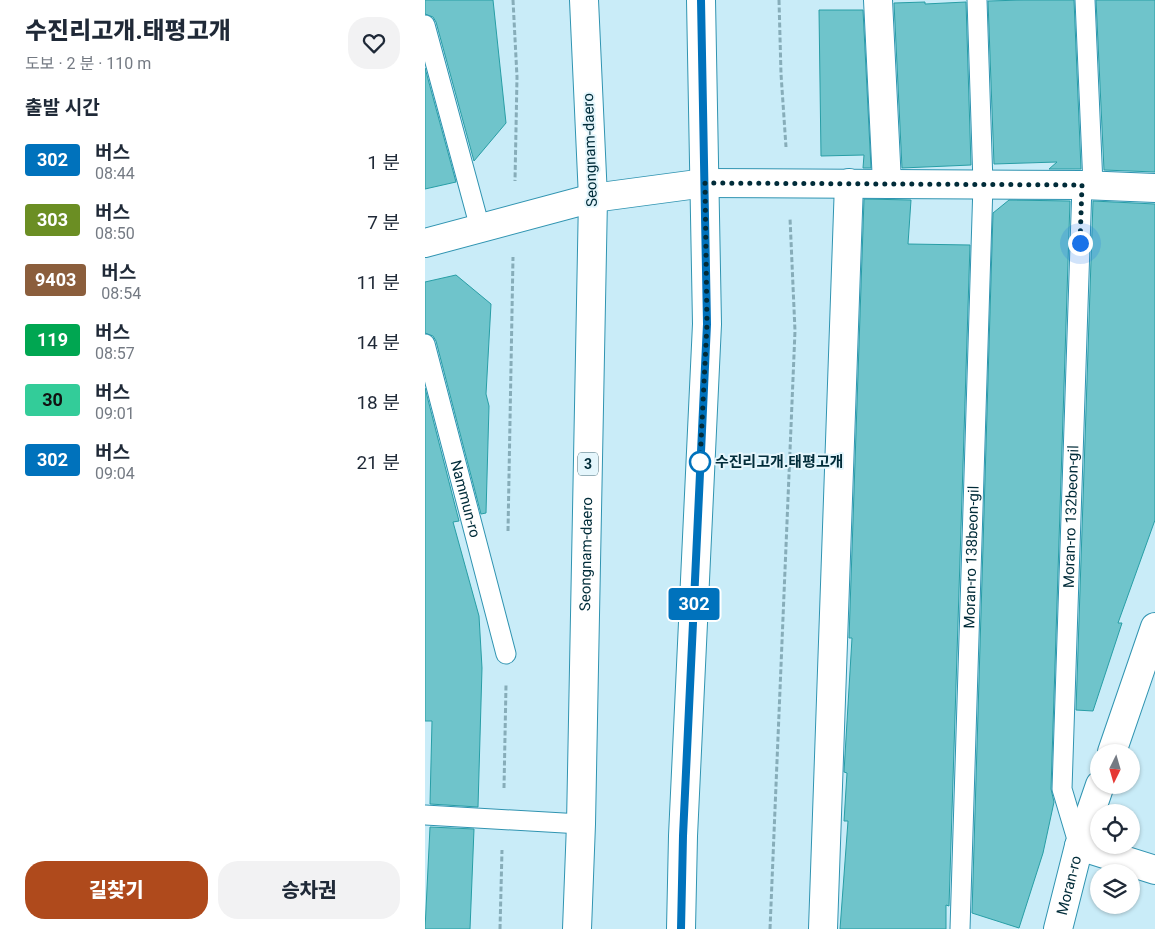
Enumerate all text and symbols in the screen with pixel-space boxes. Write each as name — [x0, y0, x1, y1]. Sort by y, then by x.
text: 수진리고개.태평고개 — [25, 17, 231, 45]
button: heart — [348, 17, 400, 69]
text: 도보 · 2 분 · 110 m — [25, 54, 151, 73]
street label: Seongnam-daero — [579, 93, 601, 207]
text: 출발 시간 — [25, 96, 100, 119]
text: 버스 — [95, 141, 130, 164]
text: 302 — [37, 149, 68, 170]
text: 1 분 — [367, 151, 400, 174]
text: 08:44 — [95, 164, 135, 183]
text: 버스 — [95, 201, 130, 224]
text: 303 — [37, 209, 68, 230]
text: 7 분 — [367, 211, 400, 234]
text: 08:50 — [95, 224, 135, 243]
your location — [1068, 231, 1093, 256]
text: 버스 — [101, 261, 136, 284]
text: 9403 — [35, 269, 76, 290]
text: 11 분 — [356, 271, 400, 294]
text: 08:54 — [101, 284, 141, 303]
text: 버스 — [95, 321, 130, 344]
text: 119 — [37, 329, 68, 350]
text: 14 분 — [356, 331, 400, 354]
text: 08:57 — [95, 344, 135, 363]
text: 버스 — [95, 381, 130, 404]
text: 30 — [42, 389, 63, 410]
text: 18 분 — [356, 391, 400, 414]
text: 09:01 — [95, 404, 135, 423]
text: 버스 — [95, 441, 130, 464]
street label: Moran-ro 132beon-gil — [1060, 445, 1082, 588]
text: 302 — [37, 449, 68, 470]
text: 21 분 — [356, 451, 400, 474]
marker: 수진리고개.태평고개 — [689, 451, 711, 473]
road number: 3 — [578, 452, 598, 476]
place label: 수진리고개.태평고개 — [715, 453, 844, 471]
street label: Nammun-ro — [447, 458, 484, 539]
text: 09:04 — [95, 464, 135, 483]
street label: Moran-ro 138beon-gil — [960, 486, 983, 629]
street label: Seongnam-daero — [576, 497, 596, 611]
line badge: 302 — [665, 588, 723, 620]
text: 302 — [679, 593, 709, 614]
north arrow — [1090, 744, 1140, 794]
map controls — [1090, 744, 1140, 914]
button: locate — [1090, 804, 1140, 854]
street label: Moran-ro — [1053, 854, 1085, 917]
button: 길찾기 — [25, 861, 208, 919]
button: 승차권 — [218, 861, 400, 919]
button: layers — [1090, 864, 1140, 914]

